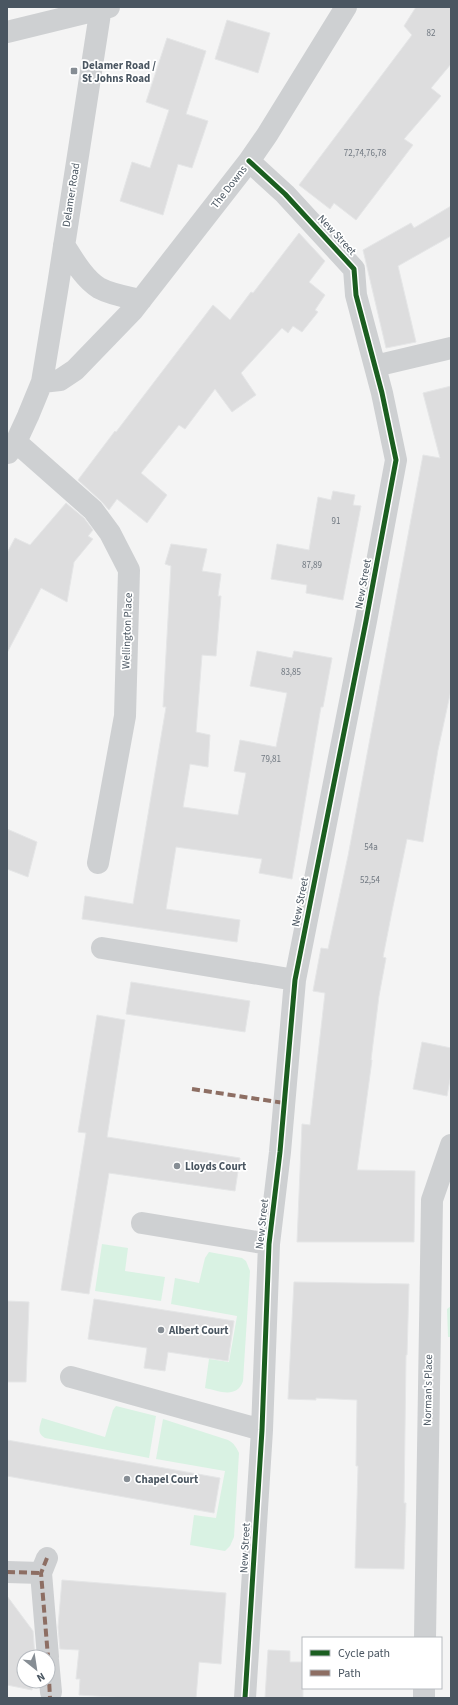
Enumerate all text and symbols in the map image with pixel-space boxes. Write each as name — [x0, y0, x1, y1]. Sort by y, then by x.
house number: 82 — [427, 27, 436, 40]
place label: Delamer Road / St Johns Road — [82, 58, 156, 86]
marker: Delamer Road / St Johns Road — [69, 66, 79, 76]
house number: 72,74,76,78 — [344, 147, 387, 160]
street label: Delamer Road — [59, 162, 83, 228]
street label: The Downs — [207, 162, 251, 212]
street label: New Street — [314, 211, 360, 259]
house number: 91 — [332, 515, 340, 528]
street label: New Street — [351, 558, 375, 610]
house number: 87,89 — [302, 559, 323, 572]
street label: Wellington Place — [118, 592, 136, 670]
house number: 83,85 — [281, 666, 302, 679]
house number: 79,81 — [261, 753, 281, 766]
house number: 54a — [364, 841, 378, 854]
house number: 52,54 — [360, 874, 381, 887]
street label: New Street — [288, 876, 312, 928]
place label: Lloyds Court — [185, 1159, 247, 1174]
marker: Lloyds Court — [172, 1161, 182, 1171]
street label: New Street — [252, 1198, 272, 1250]
place label: Albert Court — [168, 1323, 229, 1338]
marker: Albert Court — [156, 1325, 166, 1335]
street label: Norman's Place — [420, 1353, 436, 1426]
place label: Chapel Court — [135, 1472, 199, 1487]
marker: Chapel Court — [122, 1474, 132, 1484]
street label: New Street — [236, 1522, 254, 1574]
legend — [302, 1637, 442, 1689]
text: Cycle path — [338, 1645, 390, 1662]
north arrow — [16, 1649, 56, 1689]
text: Path — [338, 1665, 361, 1682]
text: N — [34, 1669, 48, 1686]

